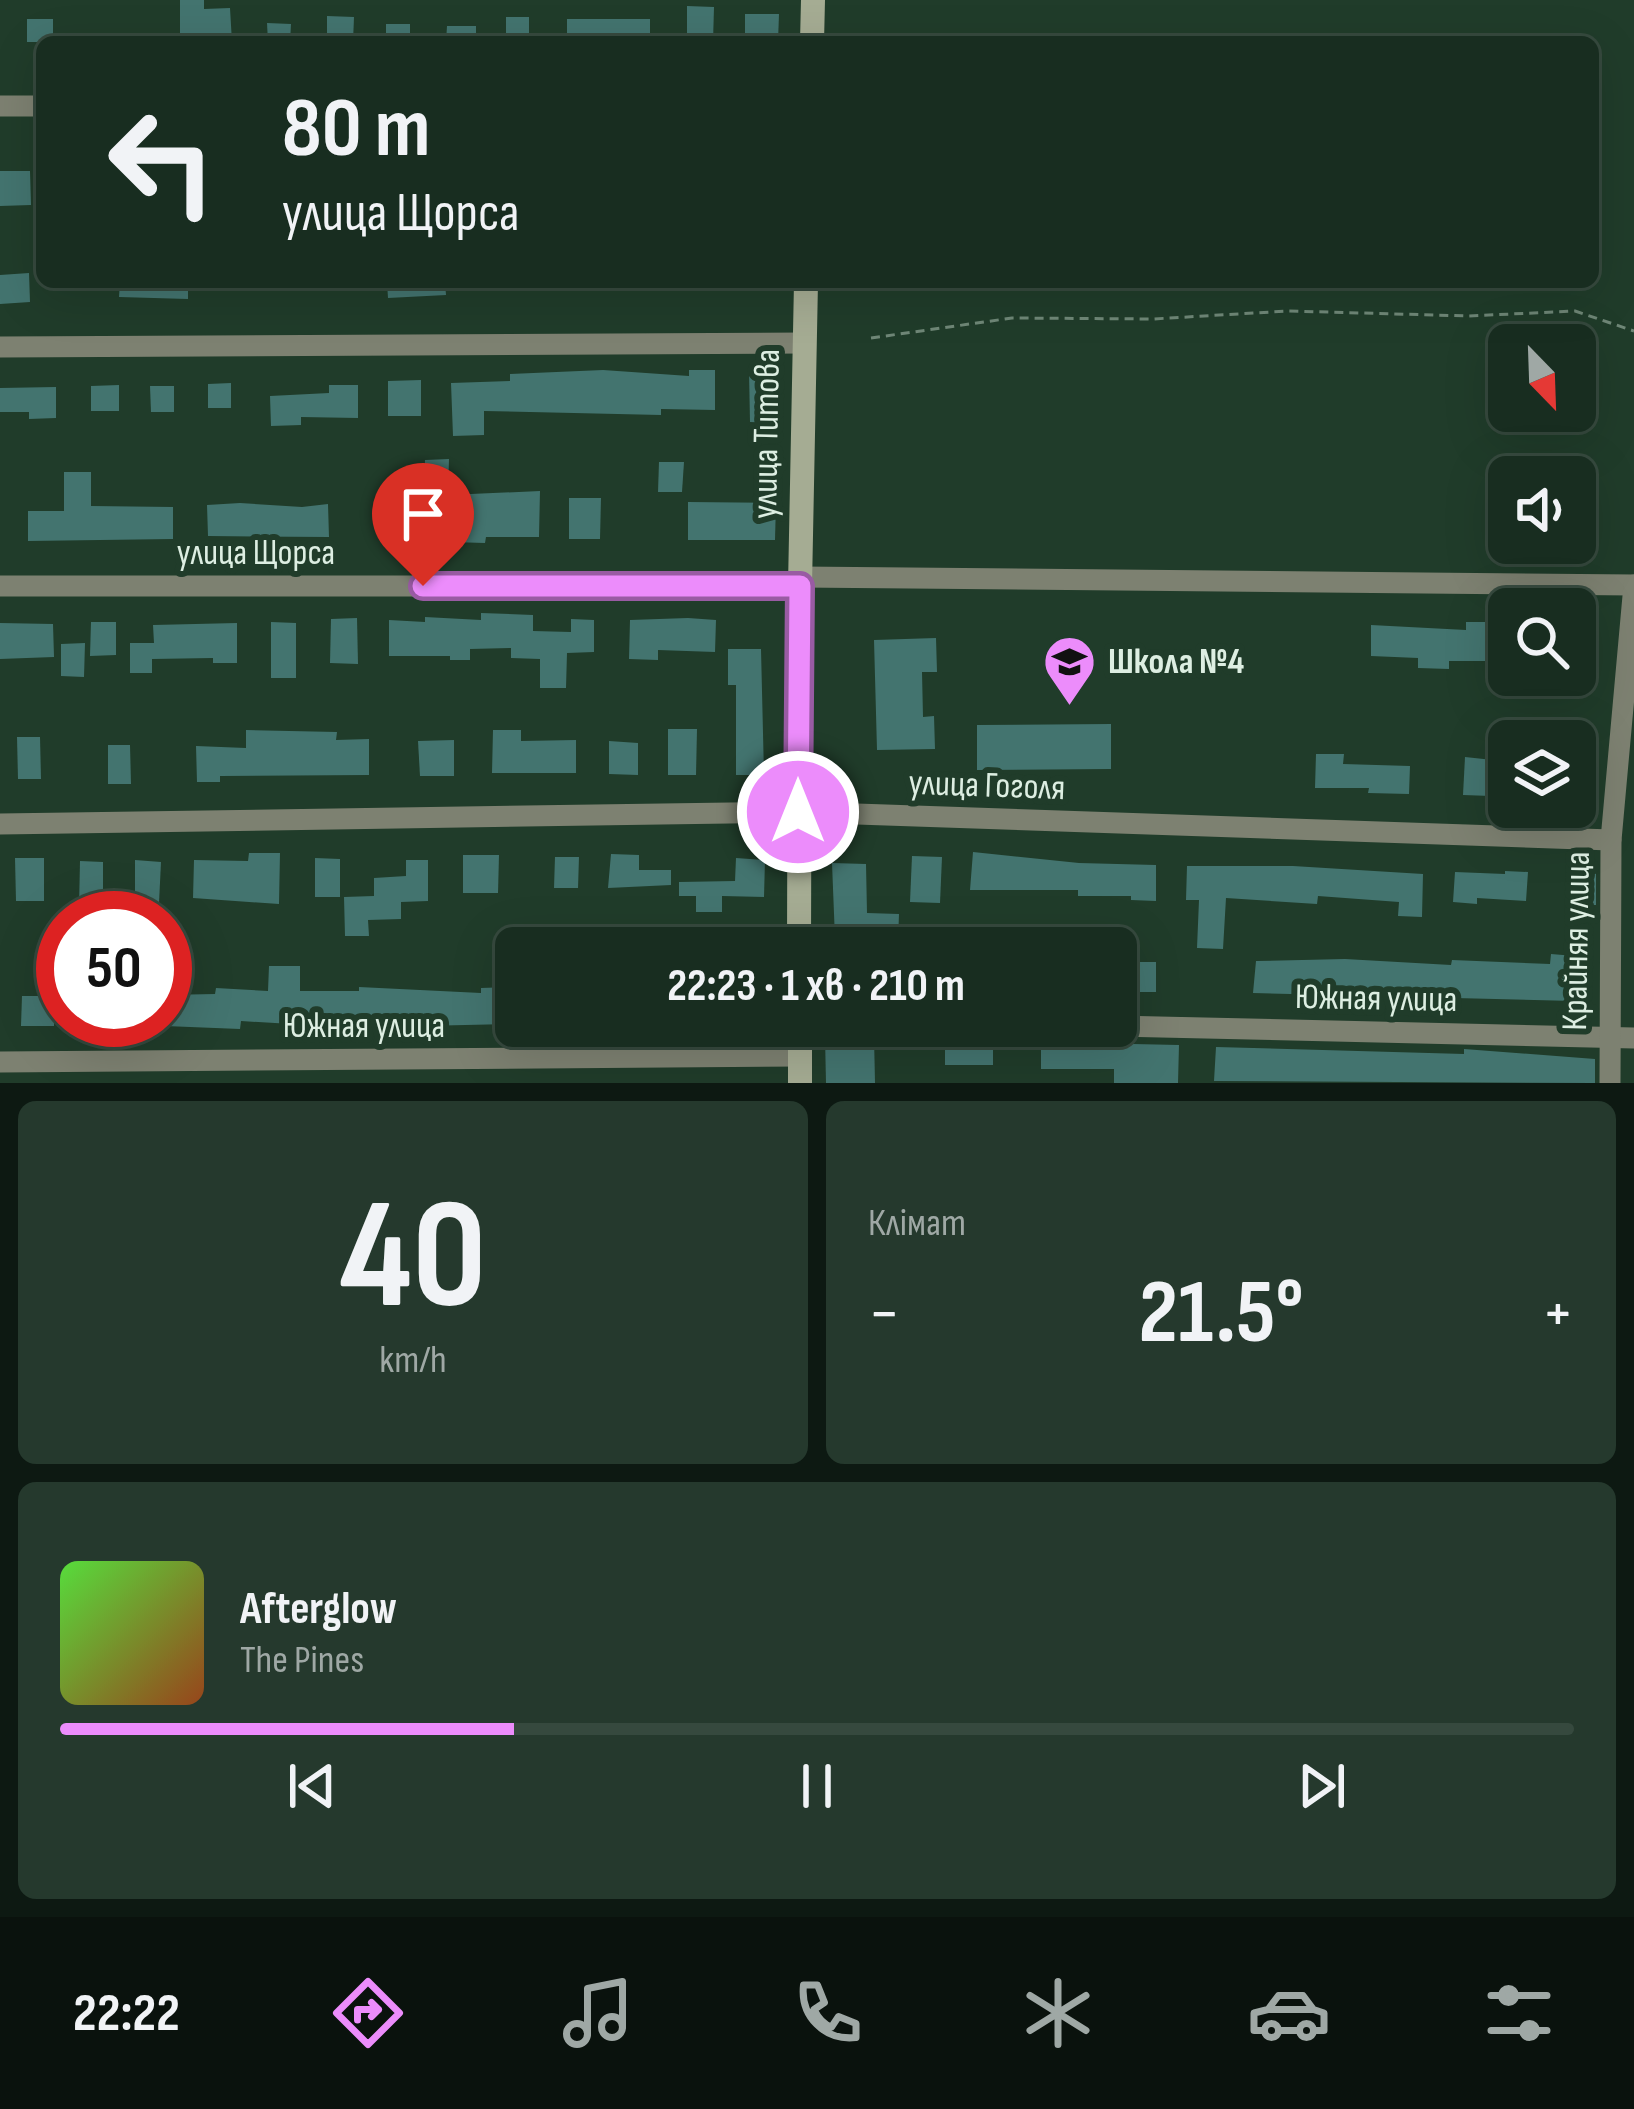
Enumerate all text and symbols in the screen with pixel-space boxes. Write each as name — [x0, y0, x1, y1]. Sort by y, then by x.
text: 80 m — [282, 79, 430, 180]
icon: left — [84, 84, 240, 240]
text: улица Щорса — [282, 181, 520, 246]
north arrow — [1488, 324, 1596, 432]
map controls — [1488, 324, 1596, 828]
street label: улица Титова — [744, 349, 790, 519]
button: sound — [1488, 456, 1596, 564]
pin — [372, 463, 474, 586]
icon: arrive — [390, 481, 456, 547]
street label: улица Щорса — [177, 532, 335, 575]
button: search — [1488, 588, 1596, 696]
school or university icon: Школа №4 — [1041, 634, 1097, 708]
place label: Школа №4 — [1108, 641, 1245, 684]
button: layers — [1488, 720, 1596, 828]
position arrow — [735, 749, 861, 875]
street label: улица Гоголя — [908, 762, 1066, 810]
street label: Крайняя улица — [1554, 851, 1600, 1031]
speed limit sign: 50 — [36, 891, 192, 1047]
text: 22:23 · 1 хв · 210 m — [667, 959, 965, 1014]
street label: Южная улица — [1294, 976, 1458, 1022]
street label: Южная улица — [283, 1005, 445, 1048]
text: 40 — [340, 1165, 486, 1352]
text: Клімат — [868, 1200, 966, 1247]
text: 21.5° — [1138, 1260, 1304, 1368]
text: − — [868, 1275, 900, 1354]
text: + — [1542, 1275, 1574, 1354]
text: km/h — [379, 1337, 447, 1384]
text: Afterglow — [240, 1582, 397, 1637]
text: The Pines — [240, 1637, 364, 1684]
icon: previous — [279, 1753, 345, 1819]
icon: pause — [784, 1753, 850, 1819]
icon: next — [1289, 1753, 1355, 1819]
icon: directions — [326, 1971, 410, 2055]
icon: music — [556, 1971, 640, 2055]
icon: phone — [786, 1971, 870, 2055]
icon: climate — [1016, 1971, 1100, 2055]
icon: car — [1247, 1971, 1331, 2055]
icon: filters — [1477, 1971, 1561, 2055]
text: 22:22 — [73, 1981, 180, 2046]

